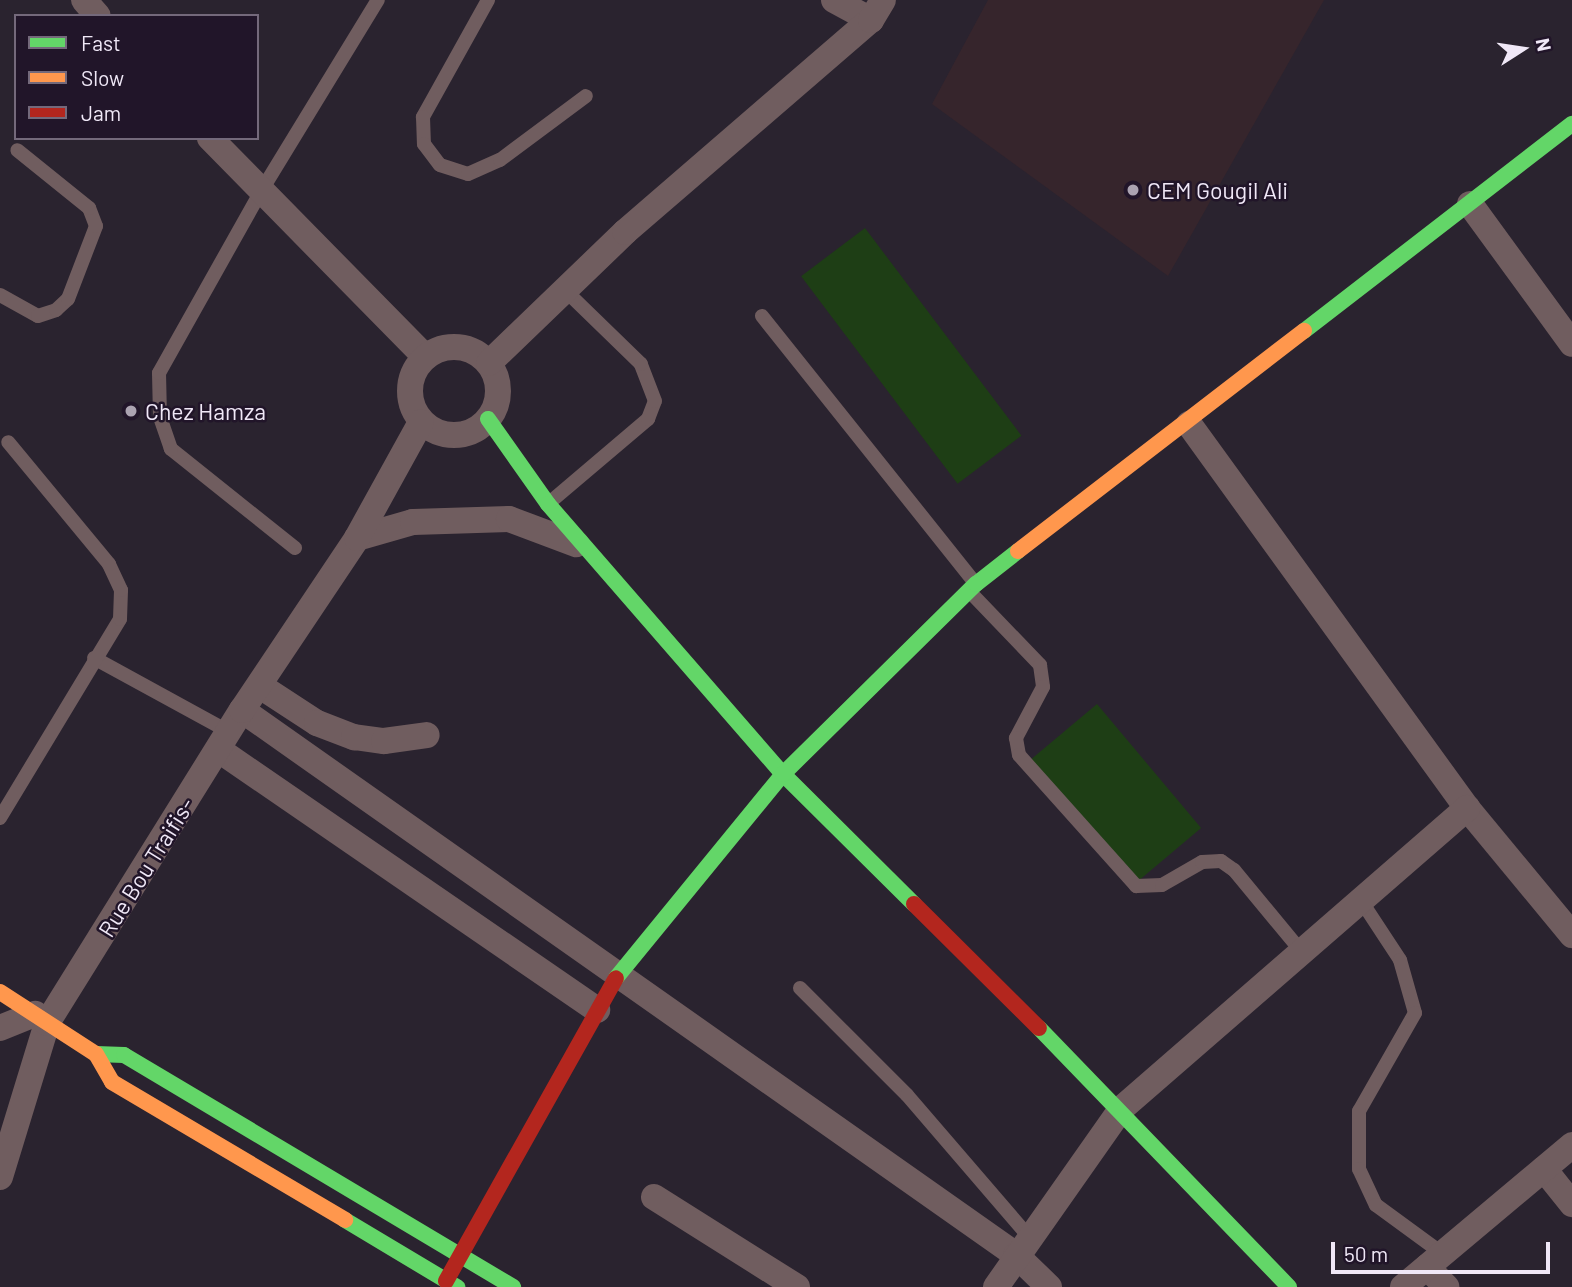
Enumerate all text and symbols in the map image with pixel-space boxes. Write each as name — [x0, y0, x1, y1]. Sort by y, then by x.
legend — [14, 14, 259, 140]
north arrow — [1488, 14, 1558, 84]
text: Fast — [81, 30, 121, 55]
text: N — [1531, 36, 1557, 53]
text: Slow — [81, 65, 124, 90]
text: Jam — [81, 100, 121, 125]
place label: CEM Gougil Ali — [1147, 176, 1288, 204]
marker: CEM Gougil Ali — [1125, 182, 1141, 198]
place label: Chez Hamza — [145, 397, 266, 425]
marker: Chez Hamza — [123, 403, 139, 419]
street label: Rue Bou Traifis- — [92, 792, 200, 942]
scale bar — [1334, 1228, 1553, 1272]
text: 50 m — [1344, 1241, 1388, 1266]

